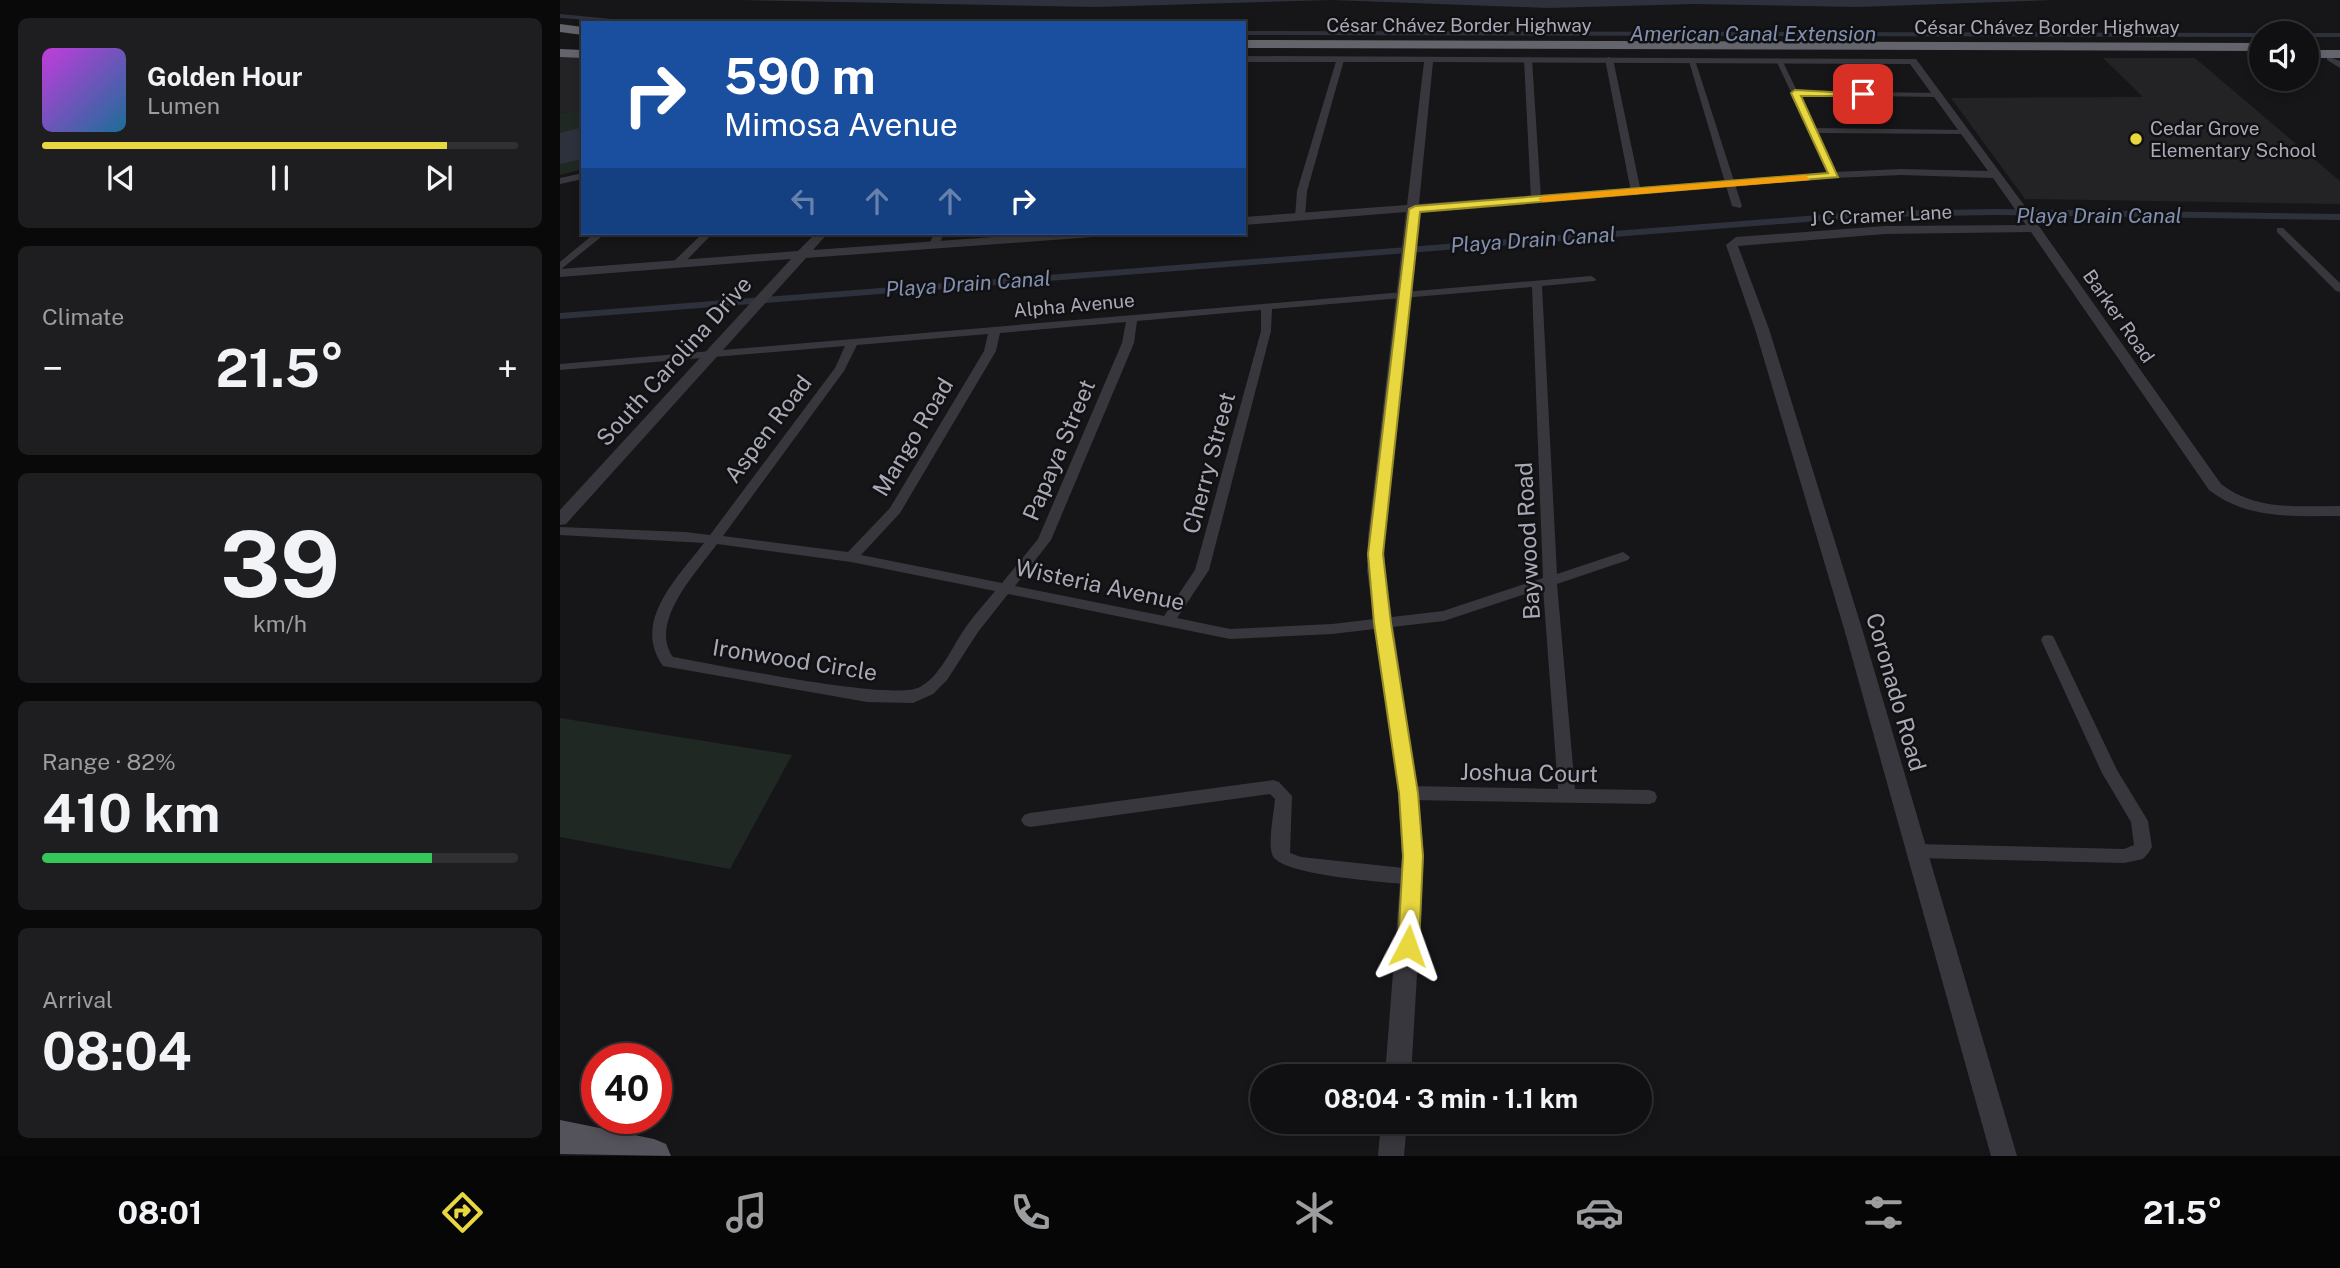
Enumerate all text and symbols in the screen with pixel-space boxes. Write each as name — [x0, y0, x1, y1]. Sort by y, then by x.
street label: César Chávez Border Highway — [1326, 14, 1592, 36]
street label: César Chávez Border Highway — [1914, 16, 2180, 38]
water label: American Canal Extension — [1630, 21, 1876, 46]
map controls — [2249, 21, 2319, 91]
button: sound — [2249, 21, 2319, 91]
text: 590 m — [724, 47, 876, 105]
icon: right — [609, 49, 700, 140]
text: Golden Hour — [147, 61, 302, 92]
pin — [1833, 64, 1893, 124]
icon: arrive — [1844, 75, 1882, 113]
text: Lumen — [147, 92, 220, 119]
text: Mimosa Avenue — [724, 106, 958, 143]
place label: Cedar Grove Elementary School — [2150, 117, 2317, 161]
marker: Cedar Grove Elementary School — [2128, 131, 2144, 147]
icon: previous — [102, 159, 140, 197]
icon: pause — [261, 159, 299, 197]
icon: next — [420, 159, 458, 197]
icon: left — [785, 182, 823, 220]
icon: ahead — [858, 182, 896, 220]
icon: ahead — [931, 182, 969, 220]
icon: right — [1004, 182, 1042, 220]
street label: J C Cramer Lane — [1809, 200, 1953, 230]
water label: Playa Drain Canal — [2016, 203, 2182, 228]
water label: Playa Drain Canal — [1449, 221, 1616, 258]
water label: Playa Drain Canal — [884, 265, 1051, 302]
street label: Barker Road — [2079, 265, 2159, 367]
street label: South Carolina Drive — [590, 270, 757, 451]
street label: Alpha Avenue — [1012, 289, 1136, 321]
text: Climate — [42, 303, 124, 330]
text: 21.5° — [215, 338, 345, 399]
text: − — [42, 346, 63, 391]
text: + — [497, 346, 518, 391]
street label: Aspen Road — [718, 370, 817, 488]
street label: Mango Road — [867, 373, 958, 501]
street label: Papaya Street — [1017, 375, 1100, 524]
street label: Cherry Street — [1177, 389, 1240, 537]
street label: Baywood Road — [1510, 462, 1545, 621]
text: 39 — [220, 511, 340, 617]
street label: Wisteria Avenue — [1013, 553, 1187, 616]
text: km/h — [253, 610, 307, 637]
street label: Coronado Road — [1861, 610, 1932, 774]
street label: Ironwood Circle — [711, 633, 879, 686]
text: Range · 82% — [42, 748, 176, 775]
street label: Joshua Court — [1460, 758, 1598, 787]
text: 410 km — [42, 783, 220, 844]
position arrow — [1371, 909, 1445, 983]
text: Arrival — [42, 986, 113, 1013]
text: 08:04 — [42, 1021, 192, 1082]
speed limit sign: 40 — [581, 1043, 672, 1134]
text: 08:04 · 3 min · 1.1 km — [1324, 1083, 1578, 1114]
icon: directions — [438, 1188, 487, 1237]
icon: music — [722, 1188, 771, 1237]
icon: phone — [1006, 1188, 1055, 1237]
icon: climate — [1290, 1188, 1339, 1237]
icon: car — [1575, 1188, 1624, 1237]
icon: filters — [1859, 1188, 1908, 1237]
text: 08:01 — [118, 1194, 203, 1231]
text: 21.5° — [2143, 1194, 2222, 1231]

